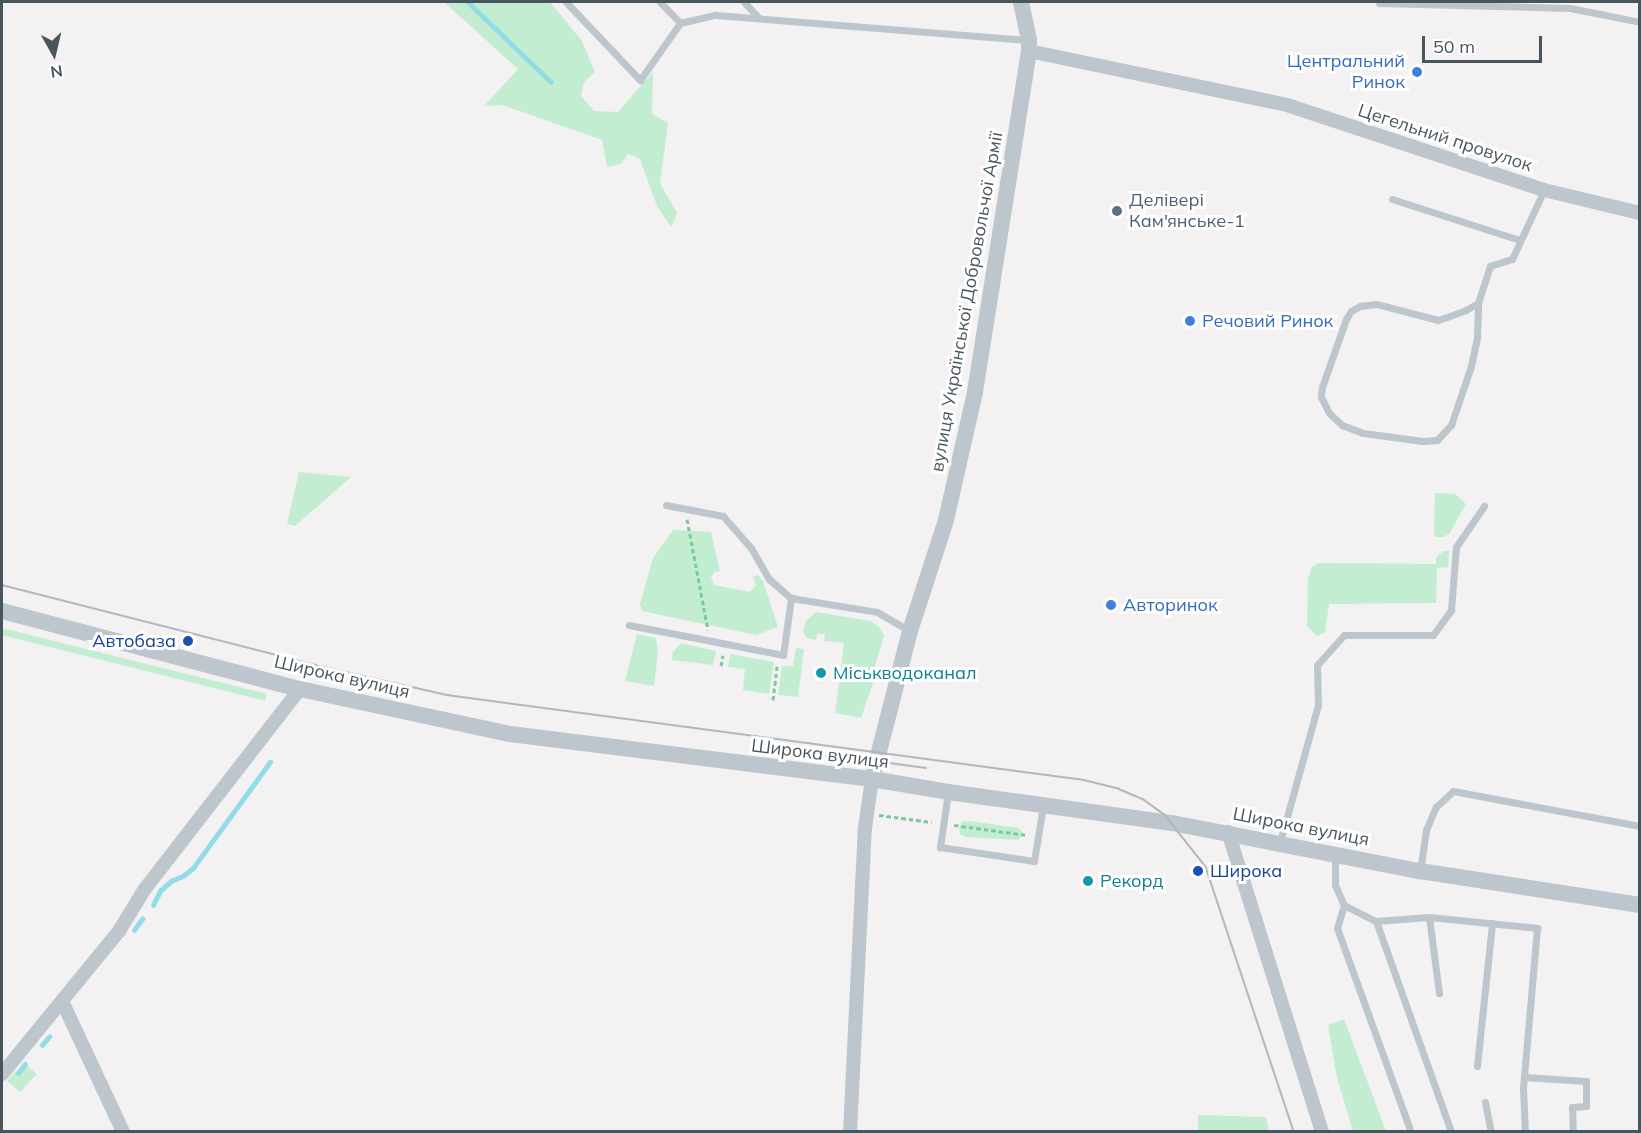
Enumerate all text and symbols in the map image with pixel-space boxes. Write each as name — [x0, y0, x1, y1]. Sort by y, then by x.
north arrow — [24, 24, 84, 84]
scale bar — [1425, 24, 1545, 62]
text: 50 m — [1433, 35, 1475, 58]
place label: Центральний Ринок — [1287, 51, 1405, 94]
text: N — [49, 61, 64, 83]
marker: Центральний Ринок — [1410, 65, 1424, 79]
street label: Цегельний провулок — [1355, 100, 1535, 176]
street label: вулиця Української Добровольчої Армії — [926, 130, 1008, 474]
place label: Делівері Кам'янське-1 — [1129, 190, 1245, 232]
marker: Делівері Кам'янське-1 — [1110, 204, 1124, 218]
place label: Речовий Ринок — [1202, 310, 1333, 332]
marker: Речовий Ринок — [1183, 314, 1197, 328]
place label: Авторинок — [1123, 594, 1218, 616]
marker: Авторинок — [1104, 598, 1118, 612]
place label: Автобаза — [92, 630, 176, 652]
marker: Автобаза — [181, 634, 195, 648]
street label: Широка вулиця — [272, 651, 412, 703]
place label: Міськводоканал — [833, 662, 976, 684]
marker: Міськводоканал — [814, 666, 828, 680]
street label: Широка вулиця — [750, 735, 890, 773]
street label: Широка вулиця — [1231, 803, 1371, 851]
place label: Широка — [1210, 860, 1282, 882]
marker: Широка — [1191, 864, 1205, 878]
place label: Рекорд — [1100, 870, 1163, 892]
marker: Рекорд — [1081, 874, 1095, 888]

